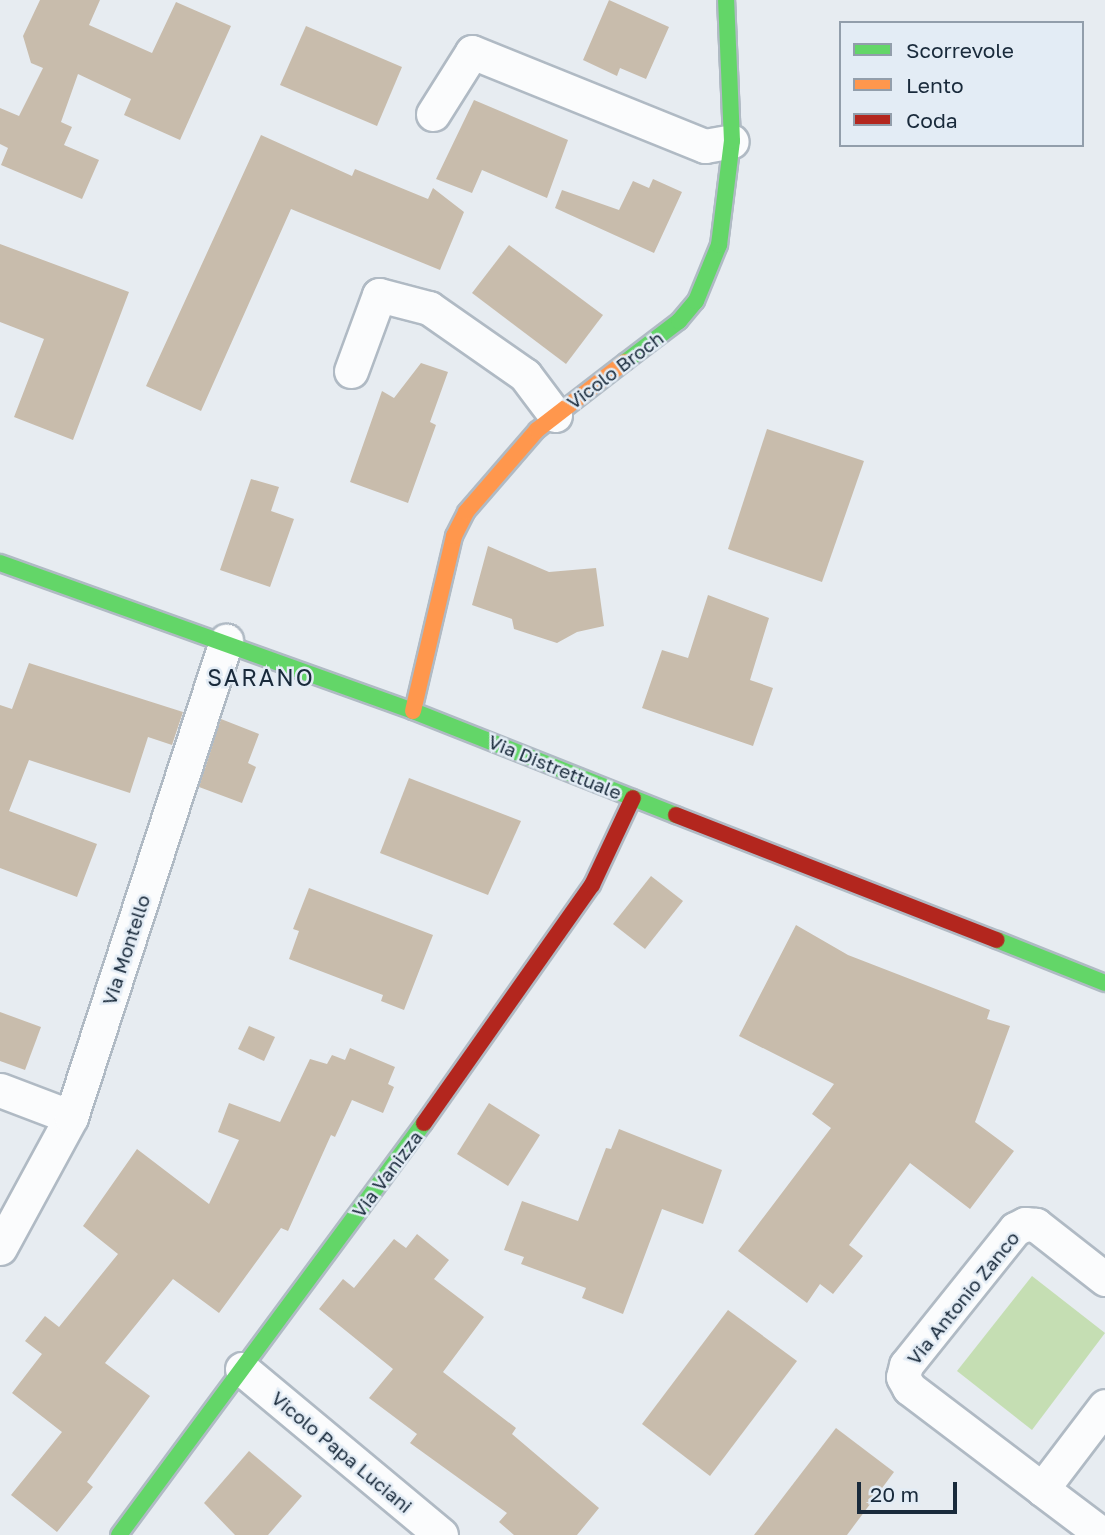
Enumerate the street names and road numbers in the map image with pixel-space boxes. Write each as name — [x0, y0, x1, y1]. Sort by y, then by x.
street label: Vicolo Broch — [562, 326, 668, 414]
street label: Via Distrettuale — [485, 730, 625, 804]
street label: Via Montello — [97, 892, 155, 1008]
street label: Via Vanizza — [347, 1126, 427, 1222]
street label: Via Antonio Zanco — [902, 1227, 1024, 1369]
street label: Vicolo Papa Luciani — [267, 1386, 417, 1518]

